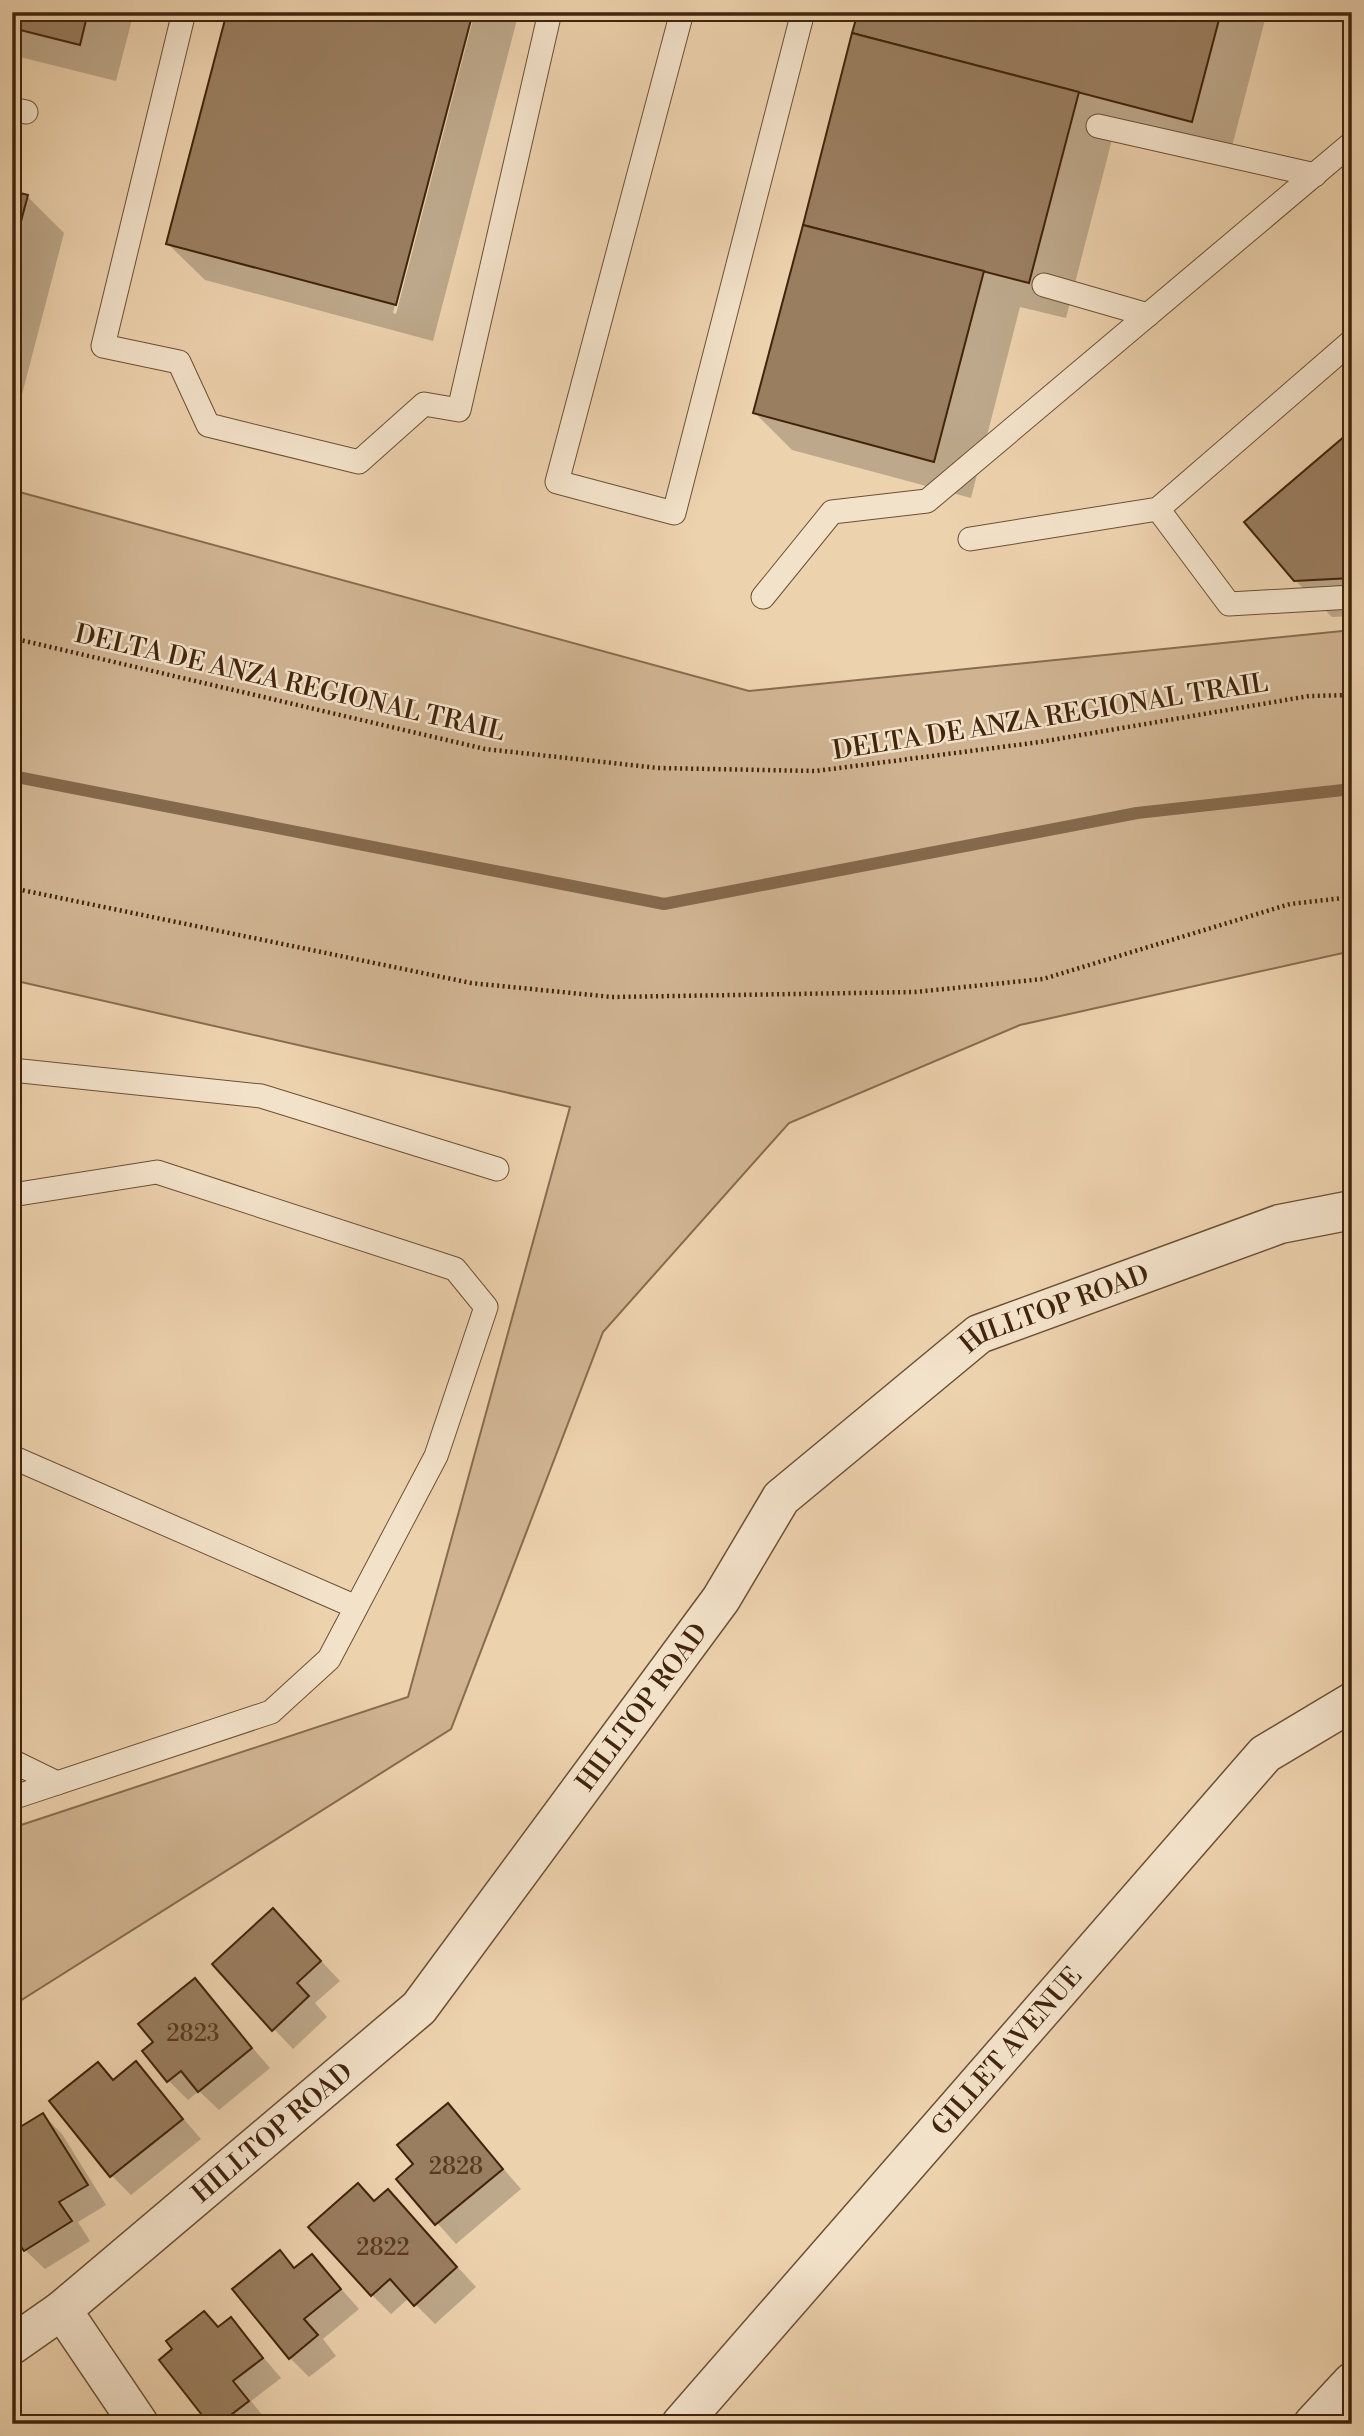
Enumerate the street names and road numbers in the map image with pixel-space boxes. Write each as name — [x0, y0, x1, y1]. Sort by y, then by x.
street label: DELTA DE ANZA REGIONAL TRAIL — [72, 618, 508, 748]
street label: DELTA DE ANZA REGIONAL TRAIL — [830, 667, 1270, 767]
street label: HILLTOP ROAD — [953, 1258, 1154, 1360]
street label: HILLTOP ROAD — [570, 1617, 715, 1798]
street label: GILLET AVENUE — [925, 1961, 1089, 2142]
street label: HILLTOP ROAD — [186, 2056, 359, 2210]

